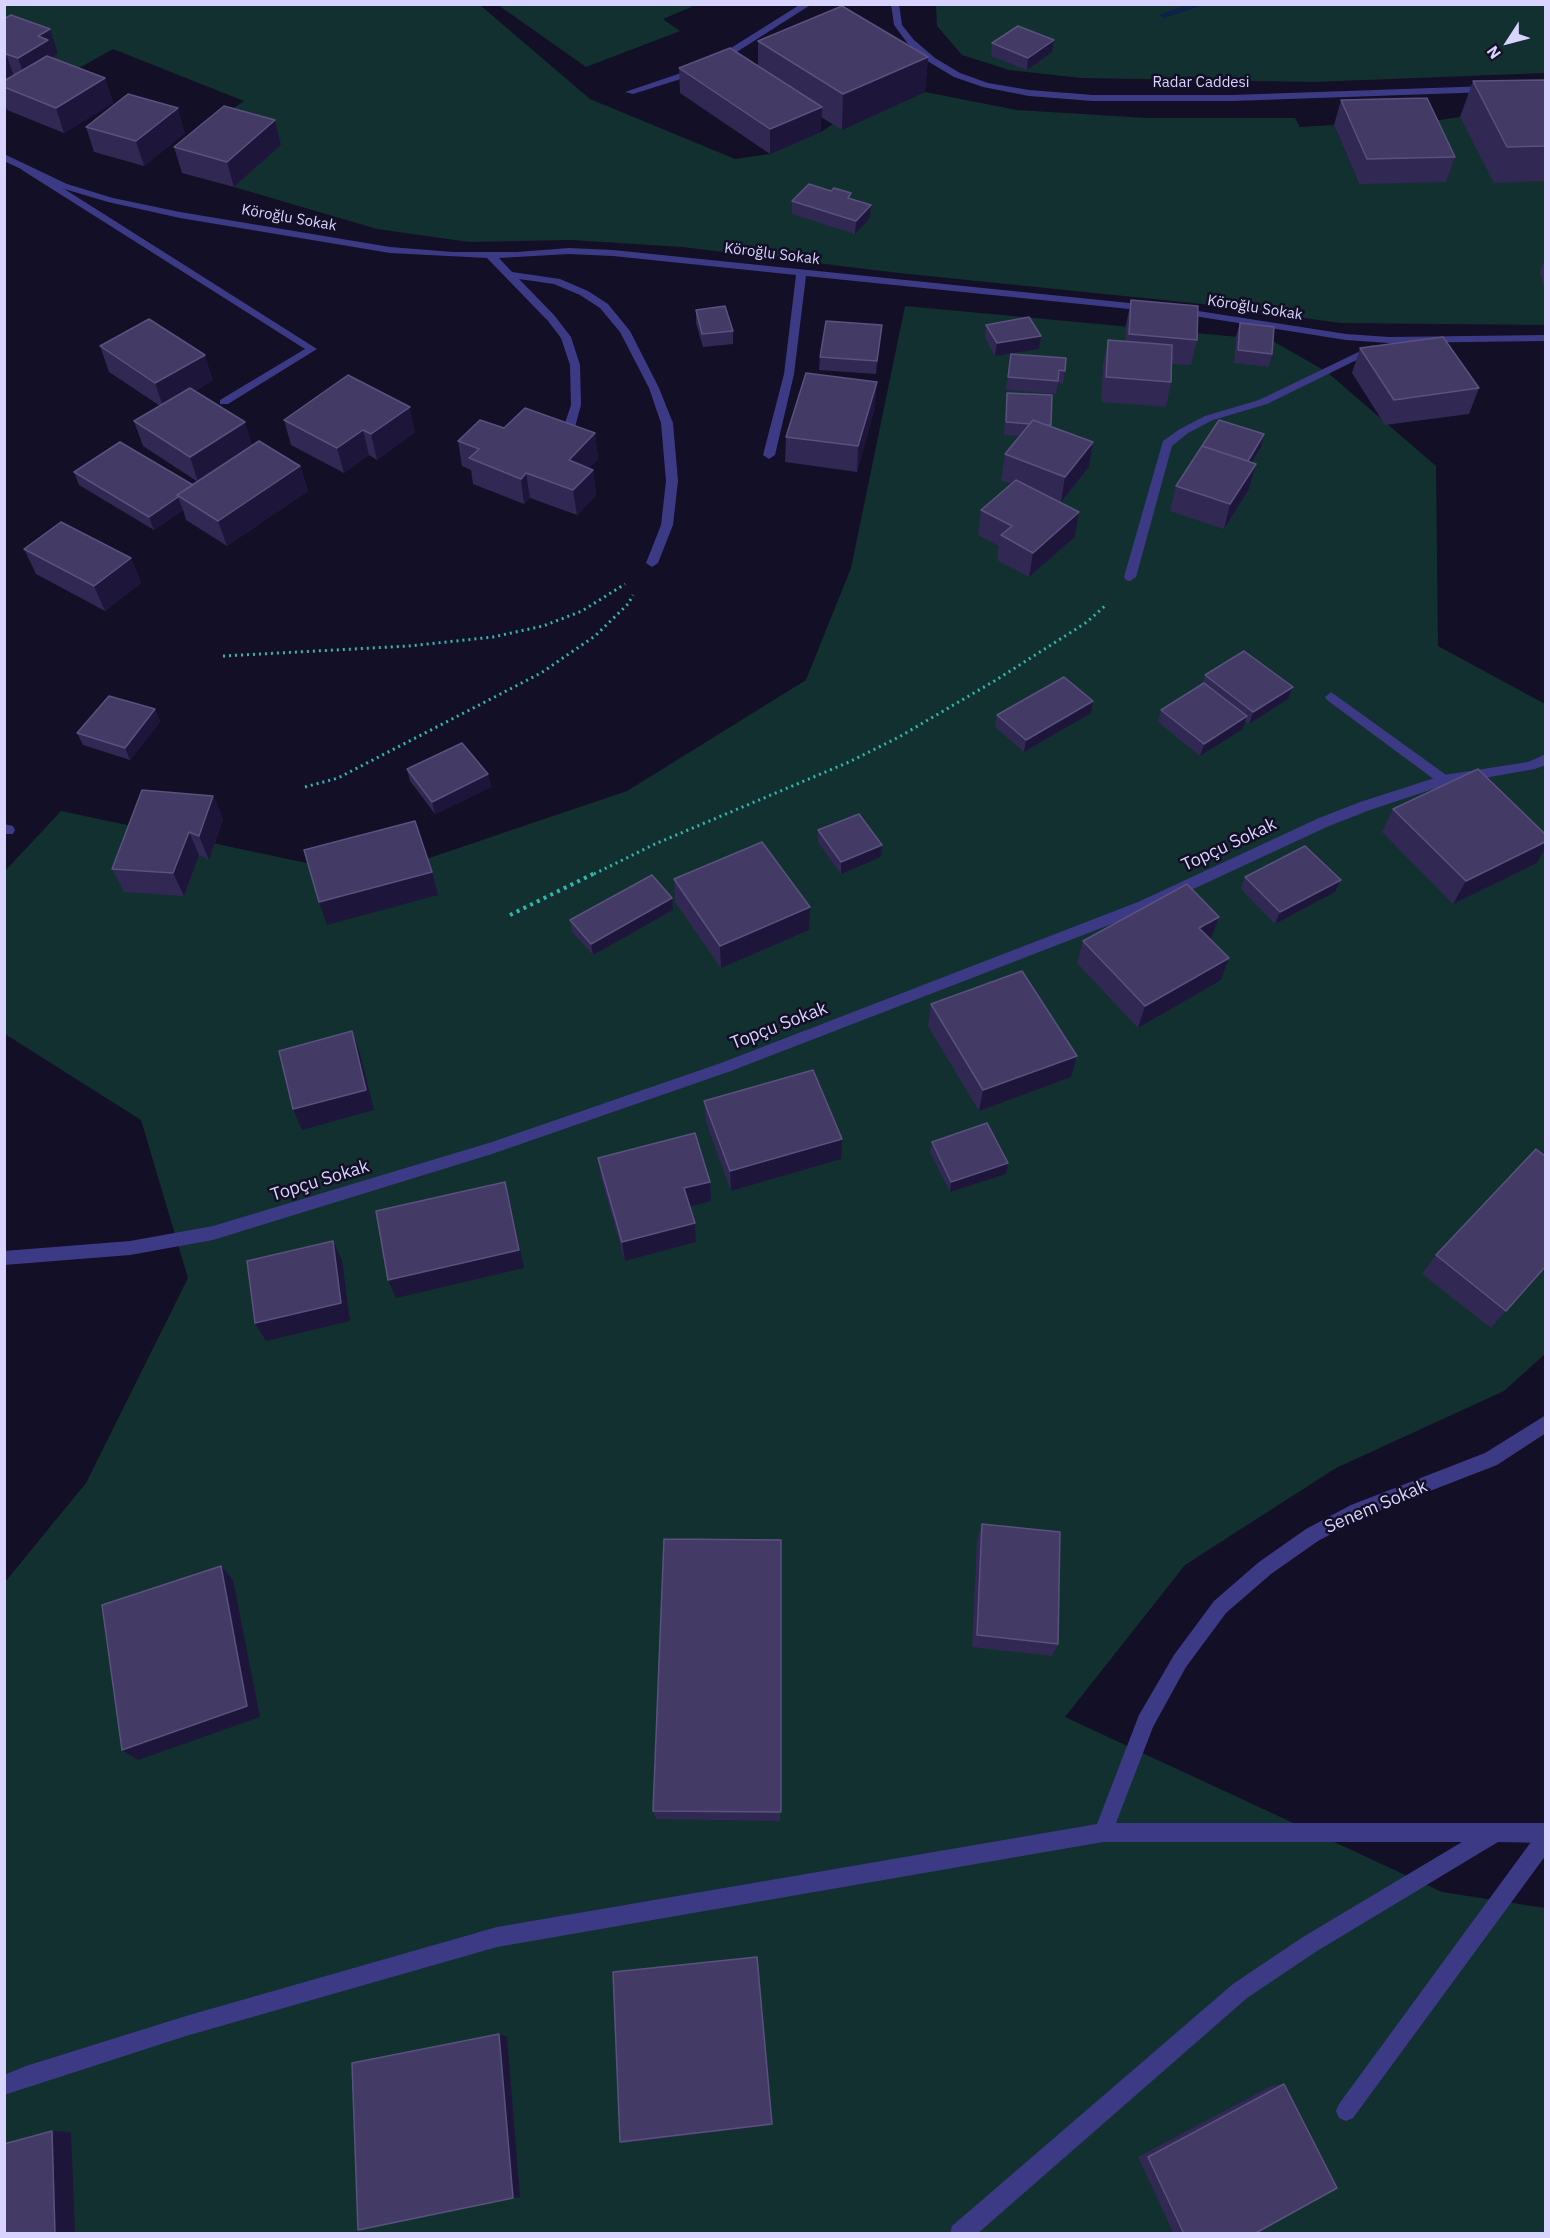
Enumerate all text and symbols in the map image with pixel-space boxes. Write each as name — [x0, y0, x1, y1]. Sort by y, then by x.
north arrow — [1478, 12, 1538, 72]
text: N — [1482, 42, 1505, 63]
street label: Radar Caddesi — [1152, 74, 1250, 92]
street label: Köroğlu Sokak — [240, 201, 338, 235]
street label: Köroğlu Sokak — [723, 239, 821, 269]
street label: Köroğlu Sokak — [1206, 292, 1304, 324]
street label: Topçu Sokak — [1178, 814, 1280, 876]
street label: Topçu Sokak — [727, 998, 831, 1054]
street label: Topçu Sokak — [268, 1156, 372, 1206]
street label: Senem Sokak — [1321, 1476, 1431, 1538]

